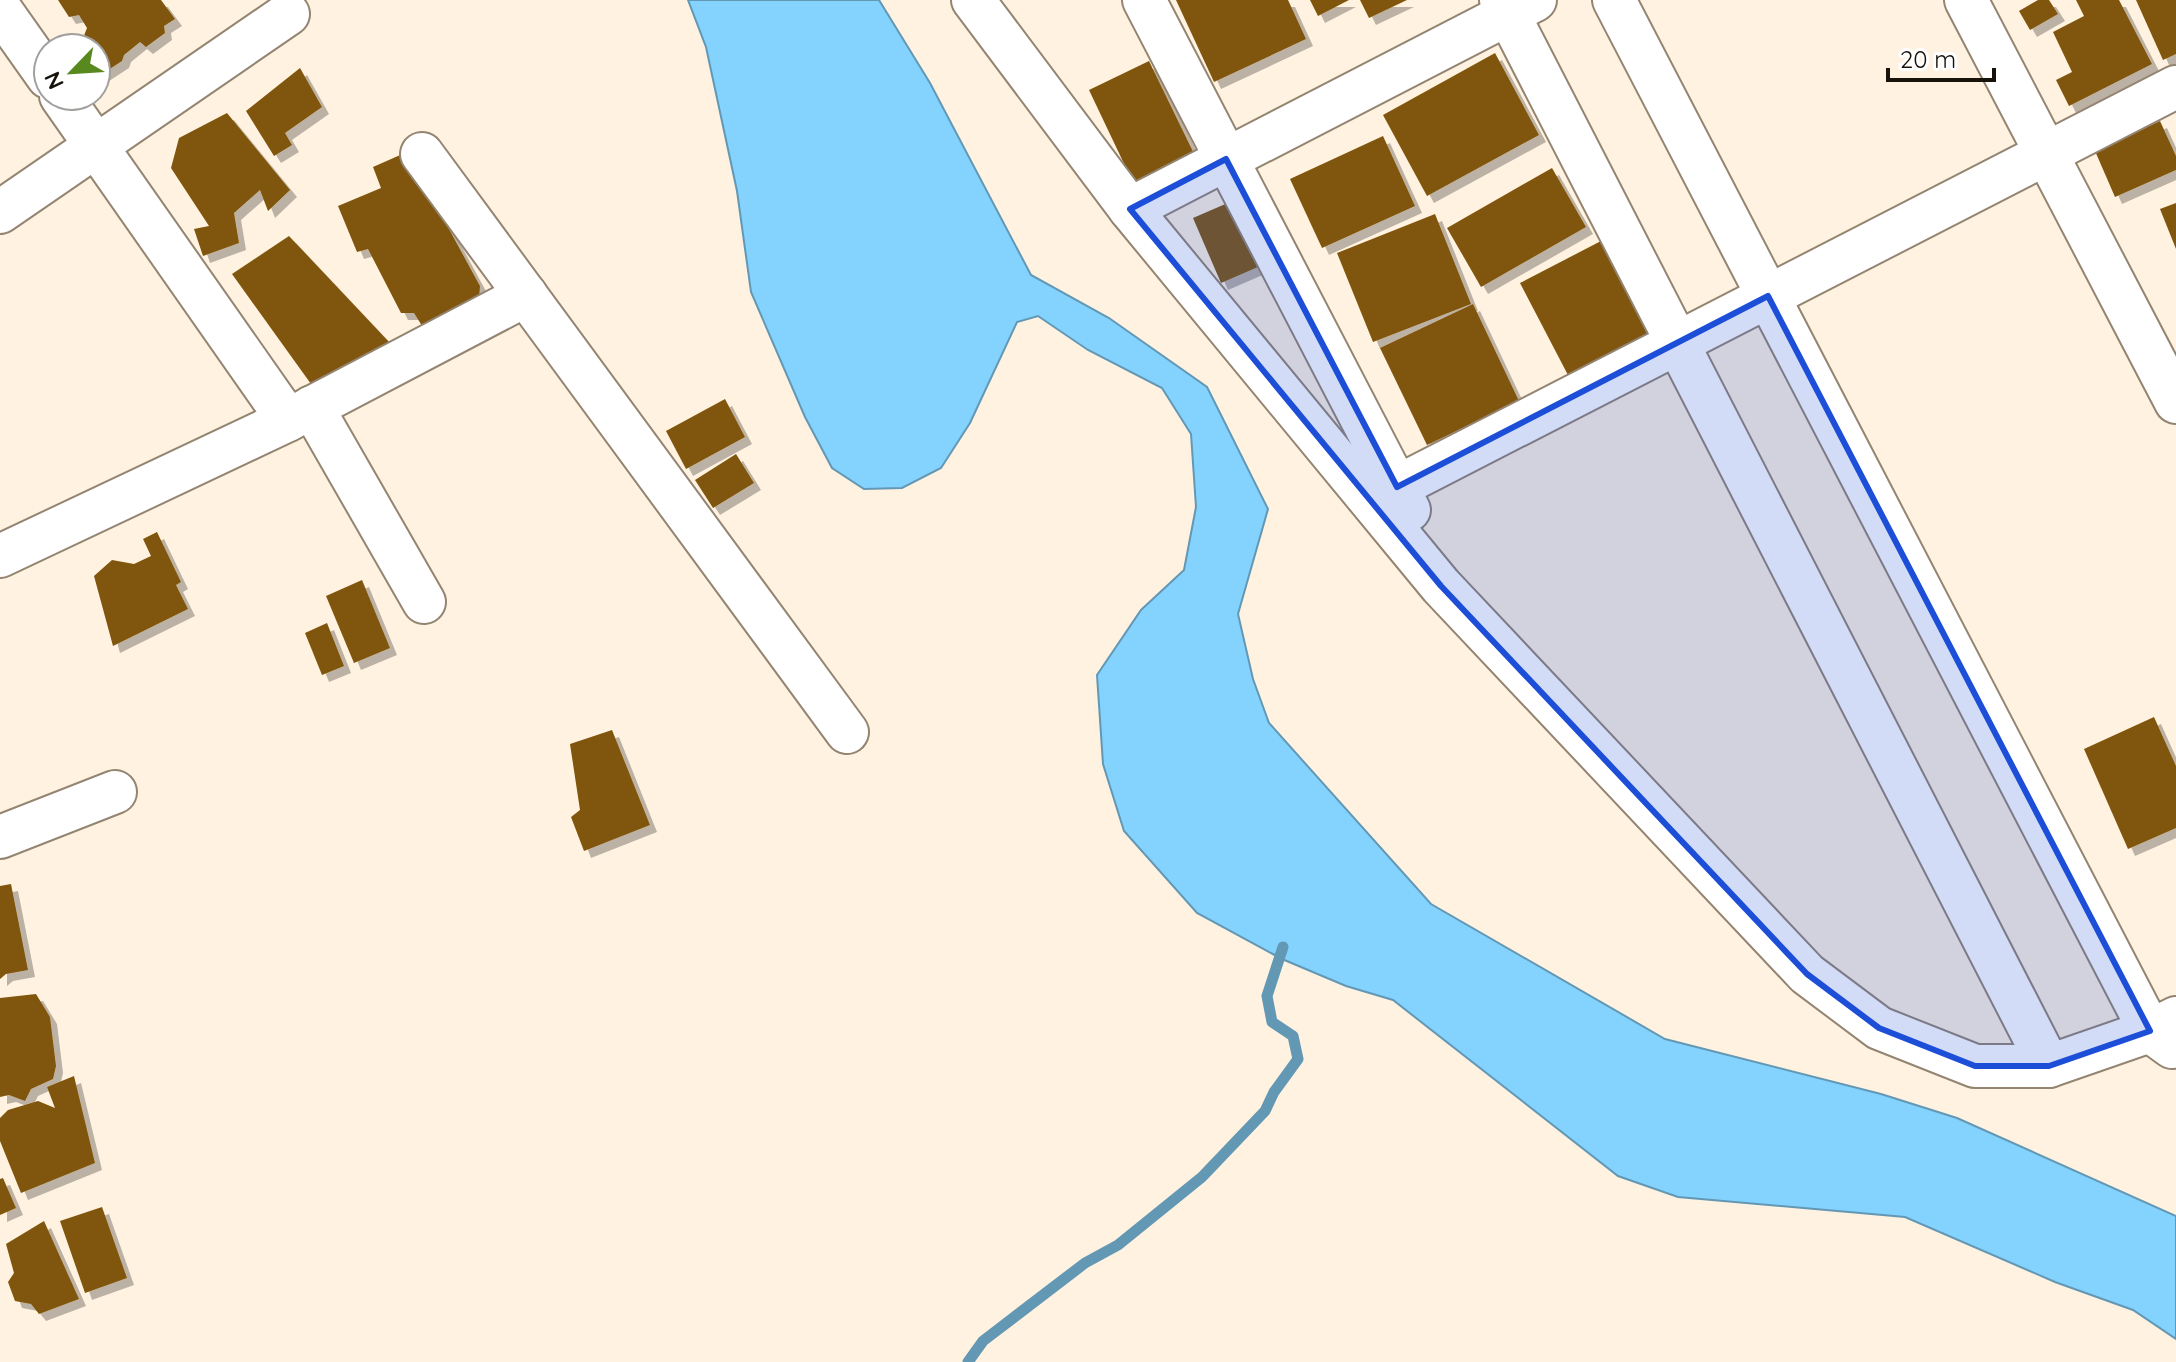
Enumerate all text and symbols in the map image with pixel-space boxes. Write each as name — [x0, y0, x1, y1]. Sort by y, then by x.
north arrow — [32, 32, 112, 112]
scale bar — [1888, 32, 1994, 82]
text: 20 m — [1900, 44, 1956, 74]
text: N — [38, 67, 70, 94]

